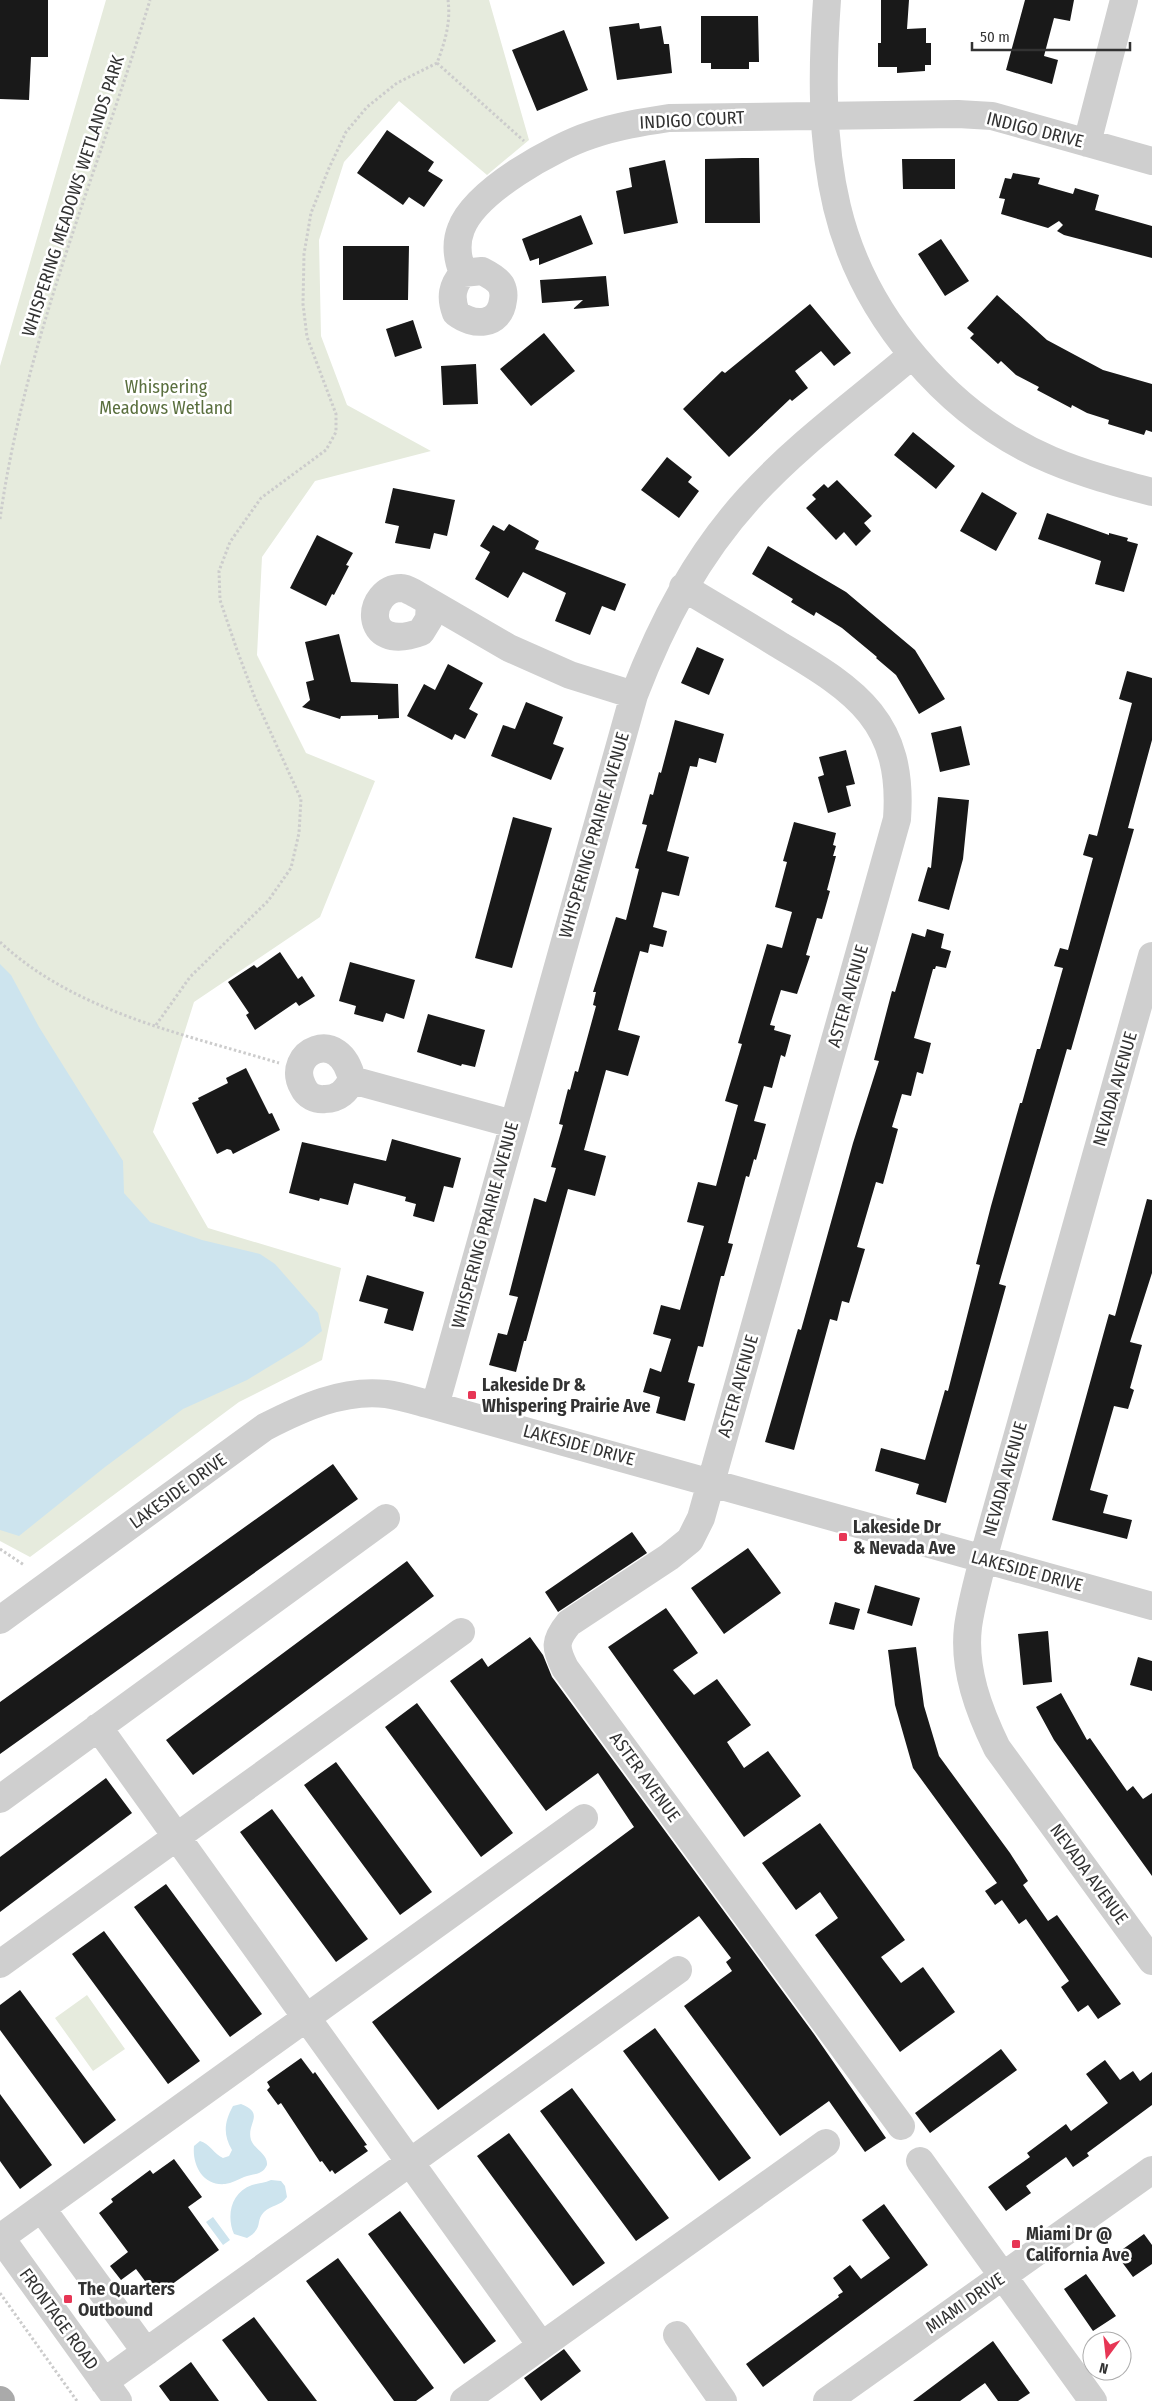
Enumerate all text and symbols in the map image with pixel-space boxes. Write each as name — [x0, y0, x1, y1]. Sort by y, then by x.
scale bar — [972, 20, 1130, 52]
text: 50 m — [980, 28, 1010, 46]
street label: WHISPERING MEADOWS WETLANDS PARK — [17, 52, 129, 339]
street label: INDIGO COURT — [639, 106, 746, 134]
street label: INDIGO DRIVE — [984, 107, 1086, 153]
park label: Whispering Meadows Wetland — [99, 376, 233, 419]
street label: WHISPERING PRAIRIE AVENUE — [554, 729, 634, 941]
street label: ASTER AVENUE — [823, 942, 873, 1050]
street label: NEVADA AVENUE — [1088, 1029, 1142, 1149]
street label: WHISPERING PRAIRIE AVENUE — [447, 1119, 523, 1331]
street label: ASTER AVENUE — [713, 1332, 763, 1440]
place label: Lakeside Dr & Whispering Prairie Ave — [482, 1374, 651, 1417]
marker: Lakeside Dr & Whispering Prairie Ave — [466, 1389, 478, 1401]
street label: NEVADA AVENUE — [978, 1419, 1032, 1539]
street label: LAKESIDE DRIVE — [521, 1420, 637, 1470]
street label: LAKESIDE DRIVE — [125, 1448, 231, 1534]
place label: Lakeside Dr & Nevada Ave — [853, 1516, 956, 1559]
marker: Lakeside Dr & Nevada Ave — [837, 1531, 849, 1543]
street label: LAKESIDE DRIVE — [969, 1546, 1085, 1596]
street label: ASTER AVENUE — [605, 1728, 685, 1826]
street label: NEVADA AVENUE — [1045, 1820, 1133, 1928]
place label: Miami Dr @ California Ave — [1026, 2223, 1130, 2266]
marker: Miami Dr @ California Ave — [1010, 2238, 1022, 2250]
street label: FRONTAGE ROAD — [15, 2264, 103, 2374]
street label: MIAMI DRIVE — [921, 2268, 1009, 2338]
place label: The Quarters Outbound — [78, 2278, 175, 2321]
marker: The Quarters Outbound — [62, 2293, 74, 2305]
north arrow — [1082, 2331, 1132, 2381]
text: N — [1098, 2359, 1110, 2377]

